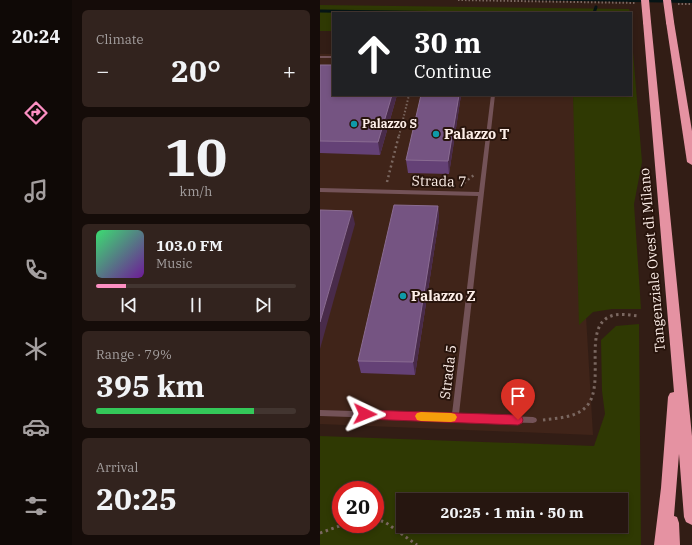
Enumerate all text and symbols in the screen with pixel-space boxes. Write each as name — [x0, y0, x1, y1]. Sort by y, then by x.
text: 30 m — [414, 24, 481, 61]
text: 20:24 — [12, 25, 60, 48]
icon: ahead — [348, 28, 400, 80]
text: Climate — [96, 31, 143, 48]
text: 20° — [171, 51, 221, 90]
text: − — [96, 56, 109, 85]
text: + — [283, 56, 296, 85]
text: Continue — [414, 60, 491, 83]
icon: directions — [22, 99, 50, 127]
place label: Palazzo S — [362, 116, 417, 131]
marker: Palazzo S — [349, 119, 359, 129]
text: 10 — [165, 123, 227, 190]
place label: Palazzo T — [444, 125, 509, 143]
marker: Palazzo T — [431, 129, 441, 139]
street label: Tangenziale Ovest di Milano — [635, 167, 669, 353]
street label: Strada 7 — [411, 172, 467, 190]
icon: music — [22, 177, 50, 205]
text: km/h — [180, 183, 212, 200]
text: 103.0 FM — [156, 236, 223, 255]
text: Music — [156, 255, 193, 272]
icon: phone — [22, 256, 50, 284]
place label: Palazzo Z — [411, 287, 476, 305]
marker: Palazzo Z — [398, 291, 408, 301]
icon: previous — [118, 294, 140, 316]
icon: pause — [185, 294, 207, 316]
icon: next — [252, 294, 274, 316]
icon: climate — [22, 335, 50, 363]
street label: Strada 5 — [436, 344, 460, 400]
text: Range · 79% — [96, 346, 172, 363]
text: 395 km — [96, 366, 205, 405]
pin — [501, 379, 535, 420]
icon: arrive — [507, 385, 529, 407]
position arrow — [344, 393, 386, 435]
icon: car — [22, 413, 50, 441]
text: Arrival — [96, 459, 138, 476]
text: 20:25 — [96, 479, 177, 518]
speed limit sign: 20 — [332, 481, 384, 533]
icon: filters — [22, 492, 50, 520]
text: 20:25 · 1 min · 50 m — [440, 503, 584, 522]

